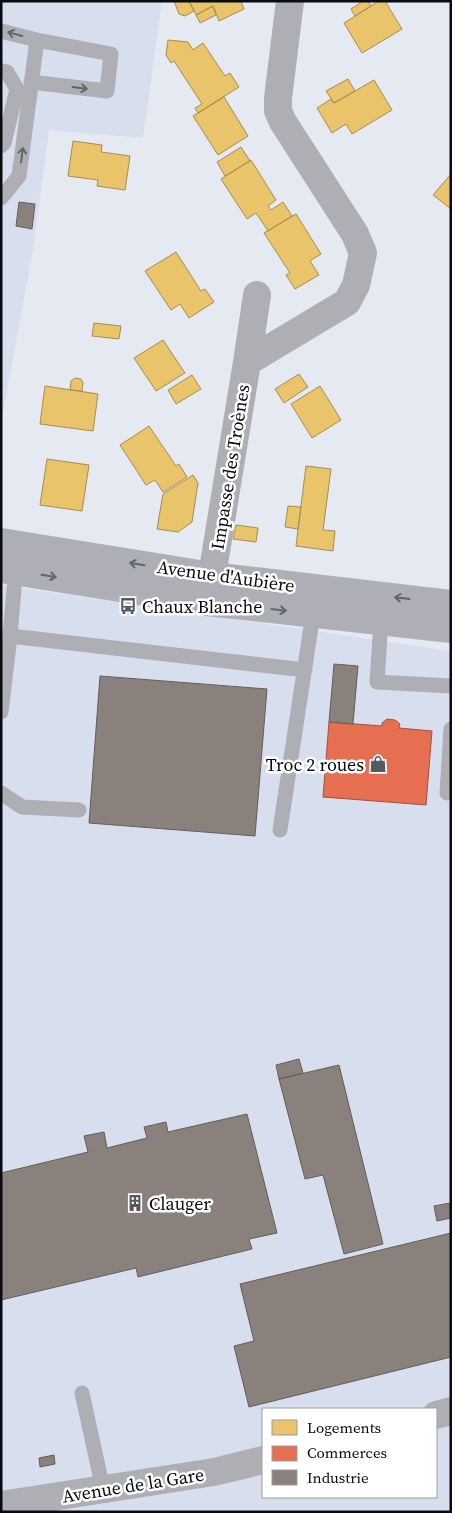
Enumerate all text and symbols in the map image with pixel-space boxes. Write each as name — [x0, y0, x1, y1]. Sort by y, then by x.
one-way arrow — [8, 29, 24, 39]
one-way arrow — [71, 83, 87, 93]
one-way arrow — [17, 148, 27, 164]
street label: Impasse des Troènes — [205, 382, 255, 551]
street label: Avenue d'Aubière — [156, 554, 296, 598]
one-way arrow — [129, 559, 145, 569]
one-way arrow — [41, 572, 57, 582]
one-way arrow — [395, 593, 411, 603]
place label: Chaux Blanche — [142, 594, 262, 619]
bus stop icon: Chaux Blanche — [118, 596, 138, 616]
one-way arrow — [271, 605, 287, 615]
place label: Troc 2 roues — [266, 752, 364, 777]
shop icon: Troc 2 roues — [368, 754, 388, 774]
place label: Clauger — [149, 1191, 211, 1216]
building icon: Clauger — [125, 1193, 145, 1213]
legend — [262, 1408, 437, 1498]
text: Logements — [307, 1417, 381, 1438]
text: Commerces — [307, 1442, 387, 1463]
street label: Avenue de la Gare — [60, 1461, 206, 1509]
text: Industrie — [307, 1467, 369, 1488]

